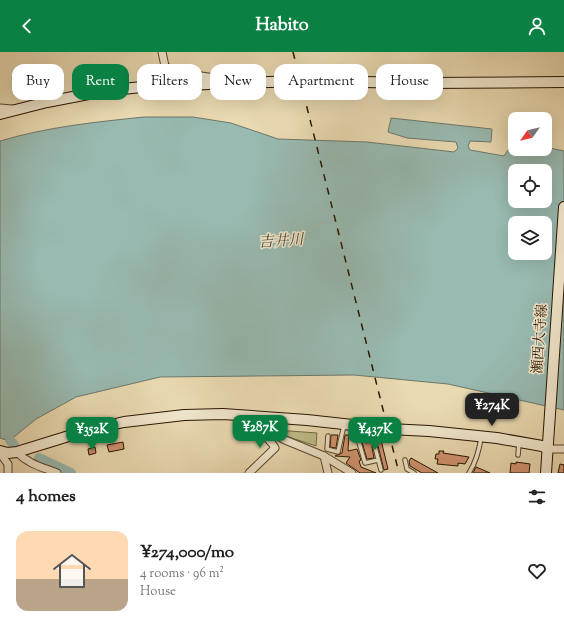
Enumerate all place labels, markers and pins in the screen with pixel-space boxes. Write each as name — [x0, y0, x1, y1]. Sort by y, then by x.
pin: ¥274K — [464, 393, 520, 427]
pin: ¥287K — [232, 415, 288, 449]
pin: ¥352K — [64, 417, 120, 451]
pin: ¥437K — [347, 417, 403, 451]

